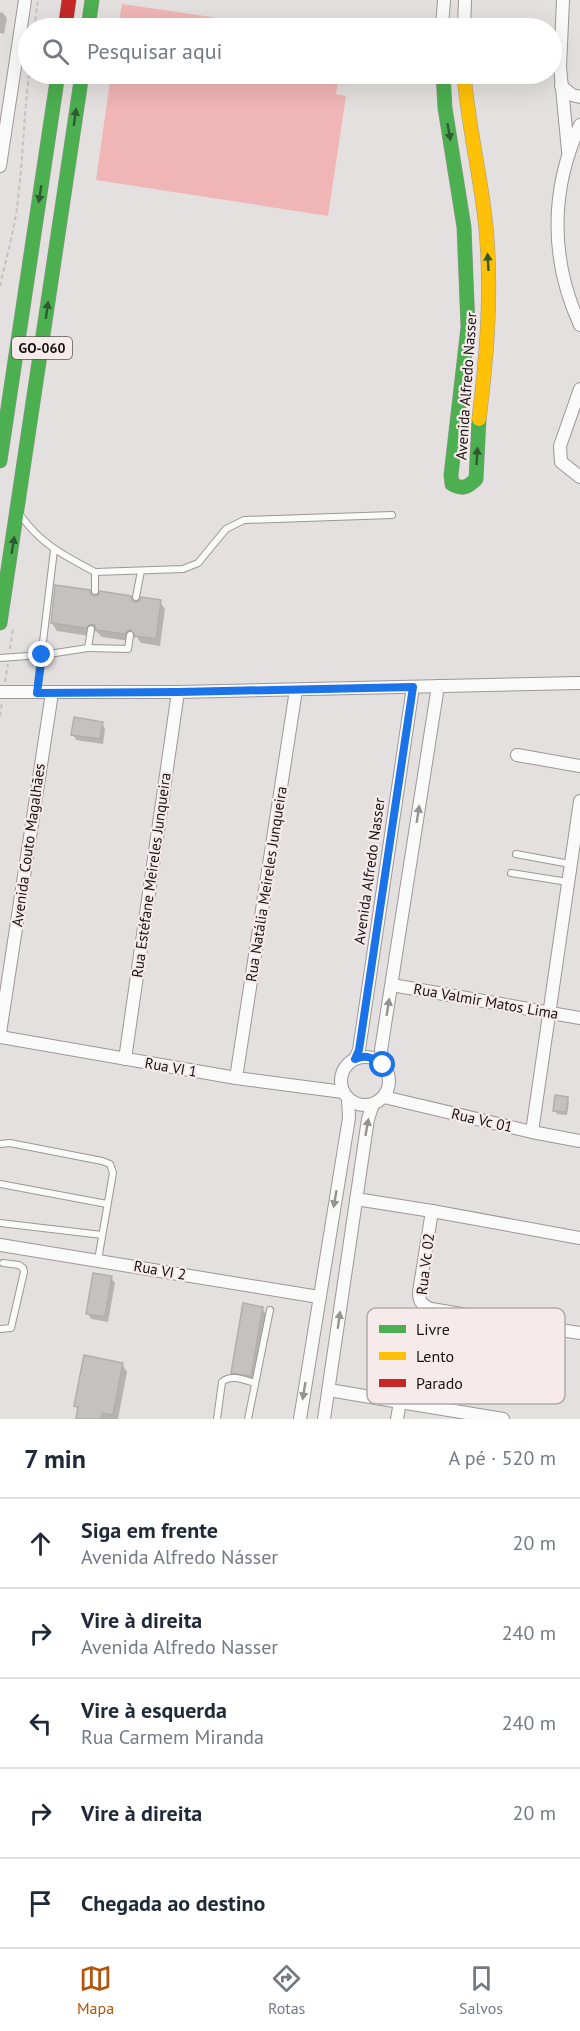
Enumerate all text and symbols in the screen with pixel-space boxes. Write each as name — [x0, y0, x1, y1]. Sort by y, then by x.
search box — [18, 18, 562, 84]
icon: search — [39, 35, 72, 68]
text: Pesquisar aqui — [87, 37, 223, 65]
one-way arrow — [71, 108, 80, 127]
one-way arrow — [445, 122, 454, 141]
one-way arrow — [36, 184, 45, 203]
one-way arrow — [483, 252, 493, 271]
one-way arrow — [43, 300, 52, 319]
street label: Avenida Alfredo Nasser — [451, 312, 481, 460]
road number: GO-060 — [12, 337, 72, 359]
one-way arrow — [472, 447, 482, 466]
one-way arrow — [8, 535, 17, 554]
route end — [28, 641, 54, 667]
street label: Avenida Couto Magalhães — [7, 762, 49, 928]
street label: Rua Estéfane Meireles Junqueira — [127, 771, 175, 979]
street label: Rua Natália Meireles Junqueira — [241, 785, 291, 983]
street label: Avenida Alfredo Nasser — [349, 796, 389, 946]
one-way arrow — [414, 804, 423, 823]
street label: Rua Valmir Matos Lima — [412, 979, 560, 1023]
one-way arrow — [384, 997, 393, 1016]
route start — [369, 1051, 395, 1077]
street label: Rua VI 1 — [143, 1053, 199, 1081]
street label: Rua Vc 01 — [450, 1104, 514, 1136]
one-way arrow — [363, 1117, 372, 1136]
one-way arrow — [331, 1189, 340, 1208]
street label: Rua Vc 02 — [412, 1232, 438, 1296]
street label: Rua VI 2 — [132, 1256, 188, 1284]
legend — [367, 1308, 565, 1404]
one-way arrow — [334, 1310, 343, 1329]
text: Livre — [416, 1319, 450, 1339]
text: Lento — [416, 1346, 454, 1366]
text: Parado — [416, 1373, 463, 1393]
one-way arrow — [299, 1382, 308, 1401]
text: 7 min — [24, 1442, 86, 1475]
text: A pé · 520 m — [449, 1445, 556, 1471]
text: Siga em frente — [81, 1516, 218, 1544]
icon: ahead — [24, 1527, 57, 1560]
text: 20 m — [513, 1530, 556, 1556]
text: Avenida Alfredo Násser — [81, 1544, 278, 1570]
text: Vire à direita — [81, 1606, 202, 1634]
icon: right — [24, 1617, 57, 1650]
text: 240 m — [502, 1620, 556, 1646]
text: Avenida Alfredo Nasser — [81, 1634, 278, 1660]
text: Vire à esquerda — [81, 1696, 227, 1724]
icon: left — [24, 1707, 57, 1740]
text: 240 m — [502, 1710, 556, 1736]
text: Rua Carmem Miranda — [81, 1724, 264, 1750]
icon: right — [24, 1797, 57, 1830]
text: Vire à direita — [81, 1799, 202, 1827]
text: 20 m — [513, 1800, 556, 1826]
icon: arrive — [24, 1887, 57, 1920]
text: Chegada ao destino — [81, 1889, 265, 1917]
tab: Mapa — [77, 1962, 114, 2018]
tab: Rotas — [268, 1962, 305, 2018]
tab: Salvos — [459, 1962, 503, 2018]

